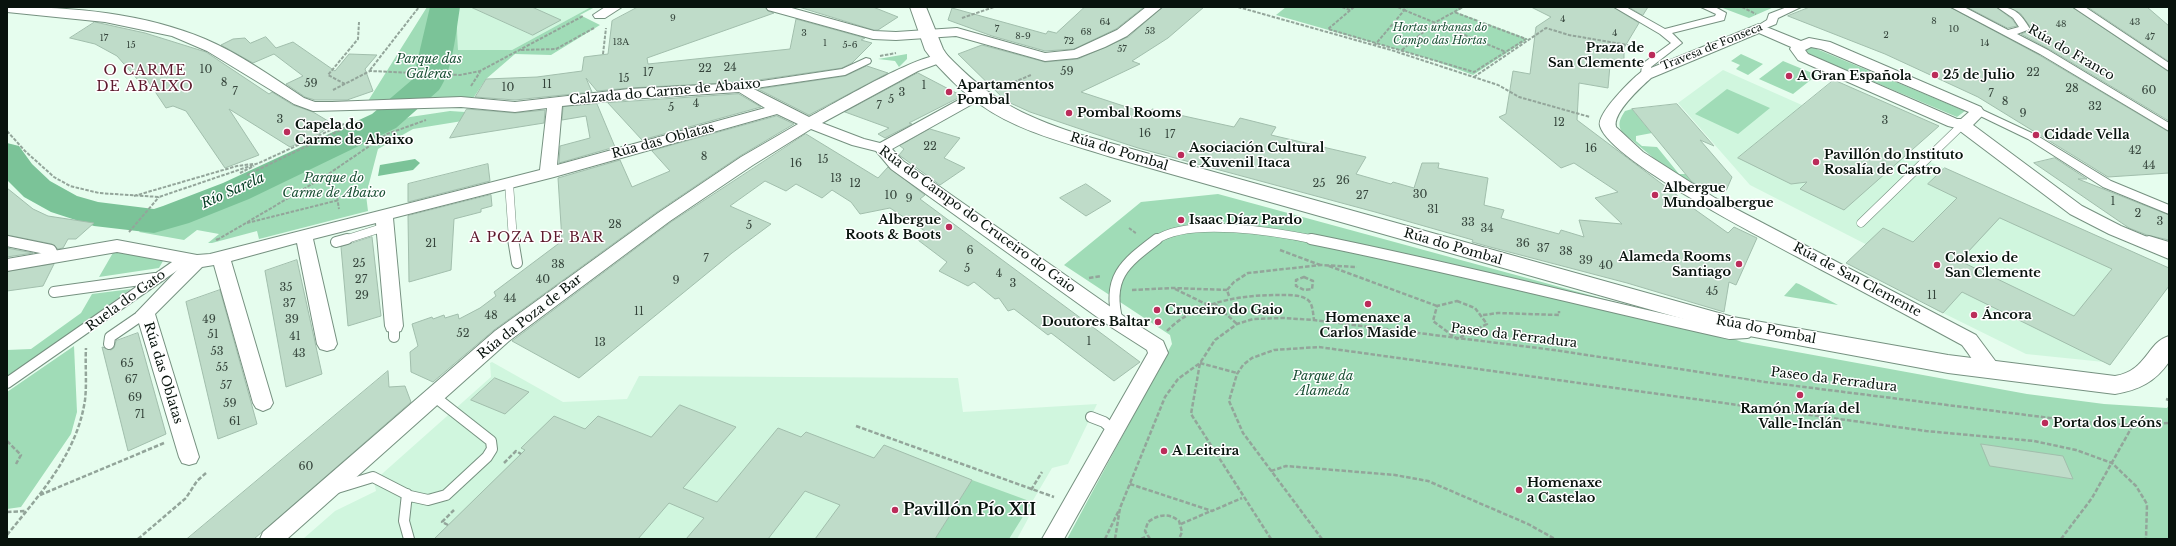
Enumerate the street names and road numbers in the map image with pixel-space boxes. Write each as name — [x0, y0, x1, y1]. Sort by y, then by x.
street label: Travesa de Fonseca — [1659, 21, 1765, 73]
street label: Rúa do Franco — [2025, 22, 2117, 84]
street label: Calzada do Carme de Abaixo — [569, 76, 761, 108]
street label: Rúa das Oblatas — [610, 120, 716, 162]
street label: Rúa do Pombal — [1068, 130, 1170, 174]
street label: Rúa do Campo do Cruceiro do Gaio — [876, 143, 1078, 297]
street label: Rúa do Pombal — [1402, 225, 1504, 269]
street label: Rúa de San Clemente — [1790, 240, 1924, 320]
street label: Ruela do Gato — [83, 267, 169, 335]
street label: Rúa da Poza de Bar — [475, 271, 585, 363]
street label: Rúa do Pombal — [1715, 313, 1817, 347]
street label: Rúa das Oblatas — [140, 320, 186, 426]
street label: Paseo da Ferradura — [1450, 320, 1578, 352]
street label: Paseo da Ferradura — [1770, 364, 1898, 396]

